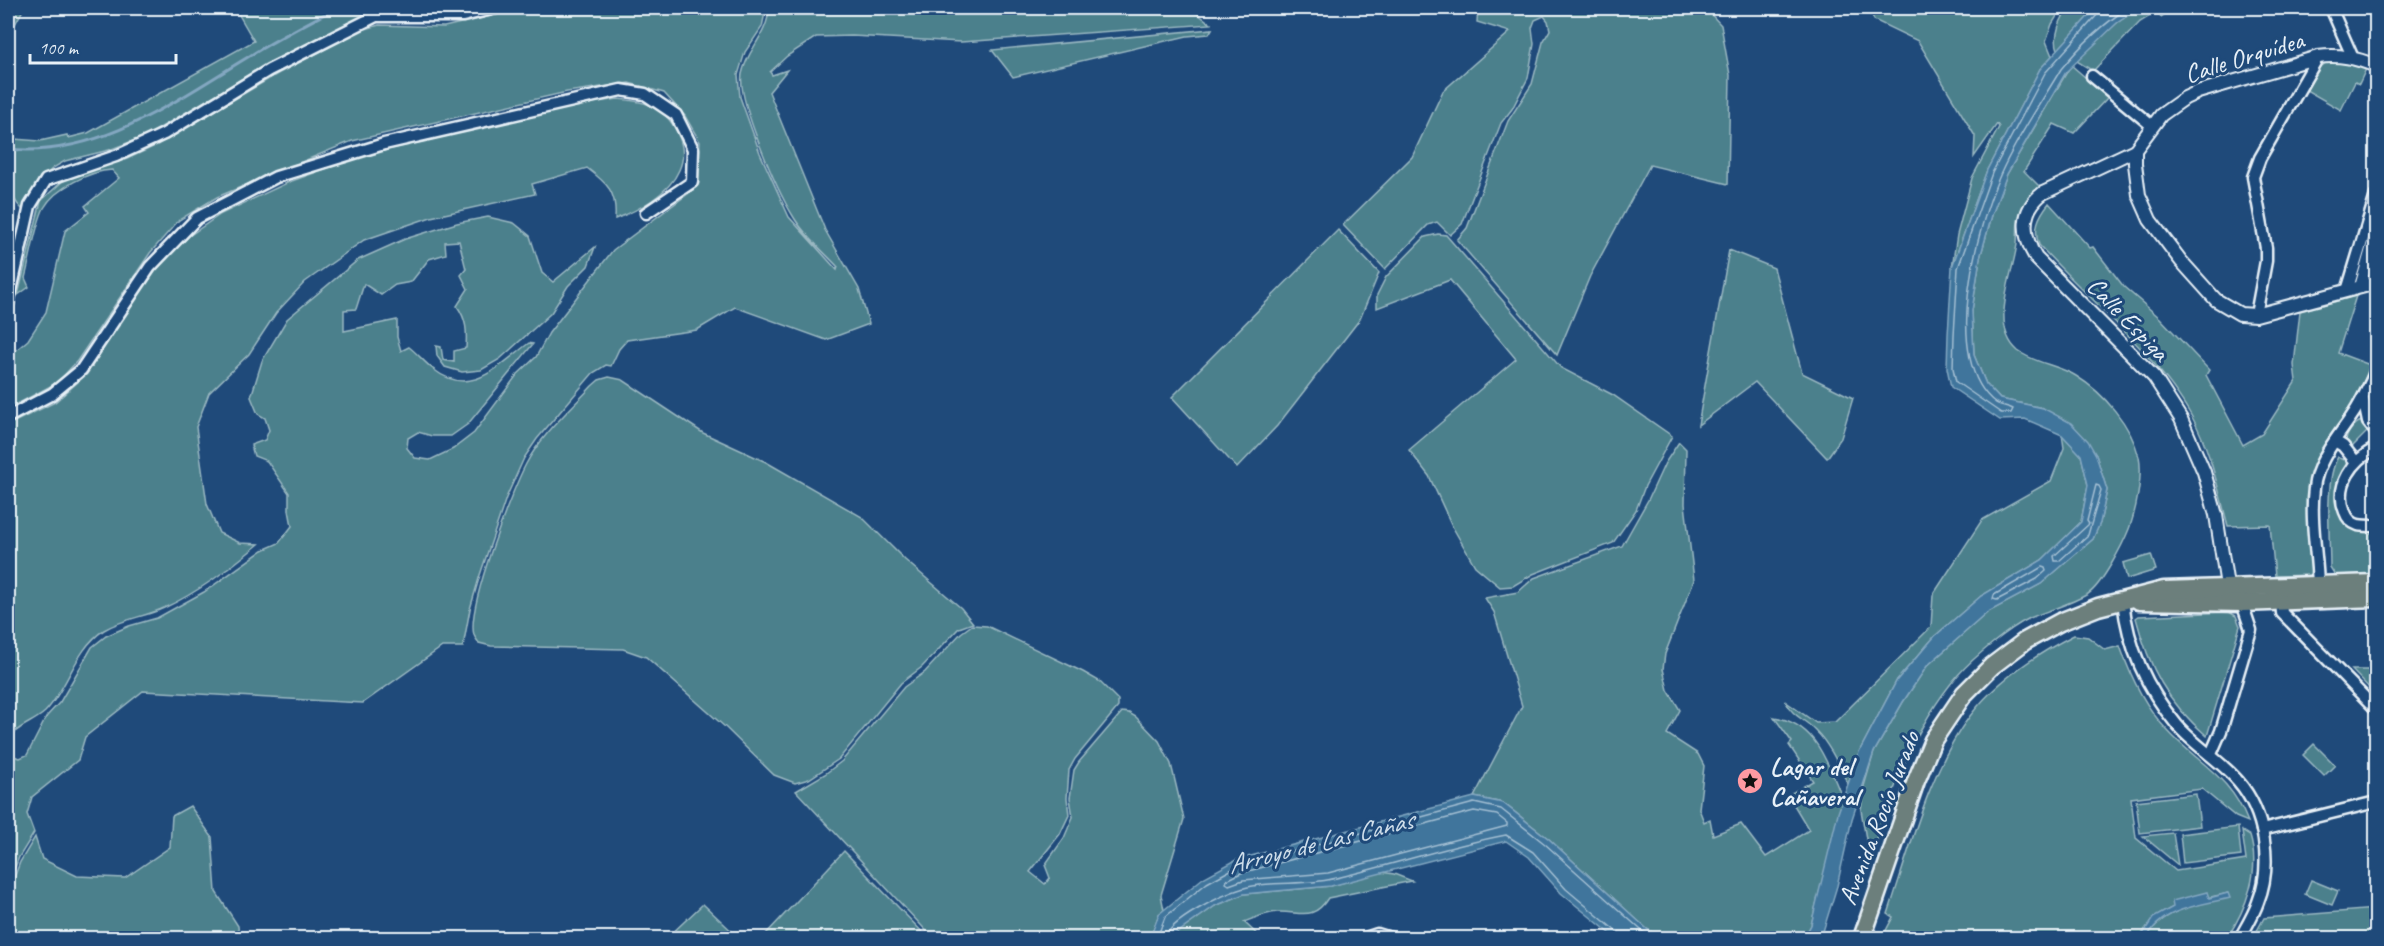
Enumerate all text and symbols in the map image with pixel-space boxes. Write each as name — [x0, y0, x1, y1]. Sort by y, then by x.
street label: Calle Orquídea — [2180, 23, 2309, 91]
scale bar — [30, 27, 176, 65]
text: 100 m — [39, 37, 80, 59]
street label: Calle Espiga — [2080, 270, 2177, 369]
street label: Avenida Rocío Jurado — [1831, 725, 1928, 909]
place label: Lagar del Cañaveral — [1770, 750, 1864, 813]
place icon: Lagar del Cañaveral — [1735, 766, 1765, 796]
water label: Arroyo de Las Cañas — [1224, 801, 1421, 881]

